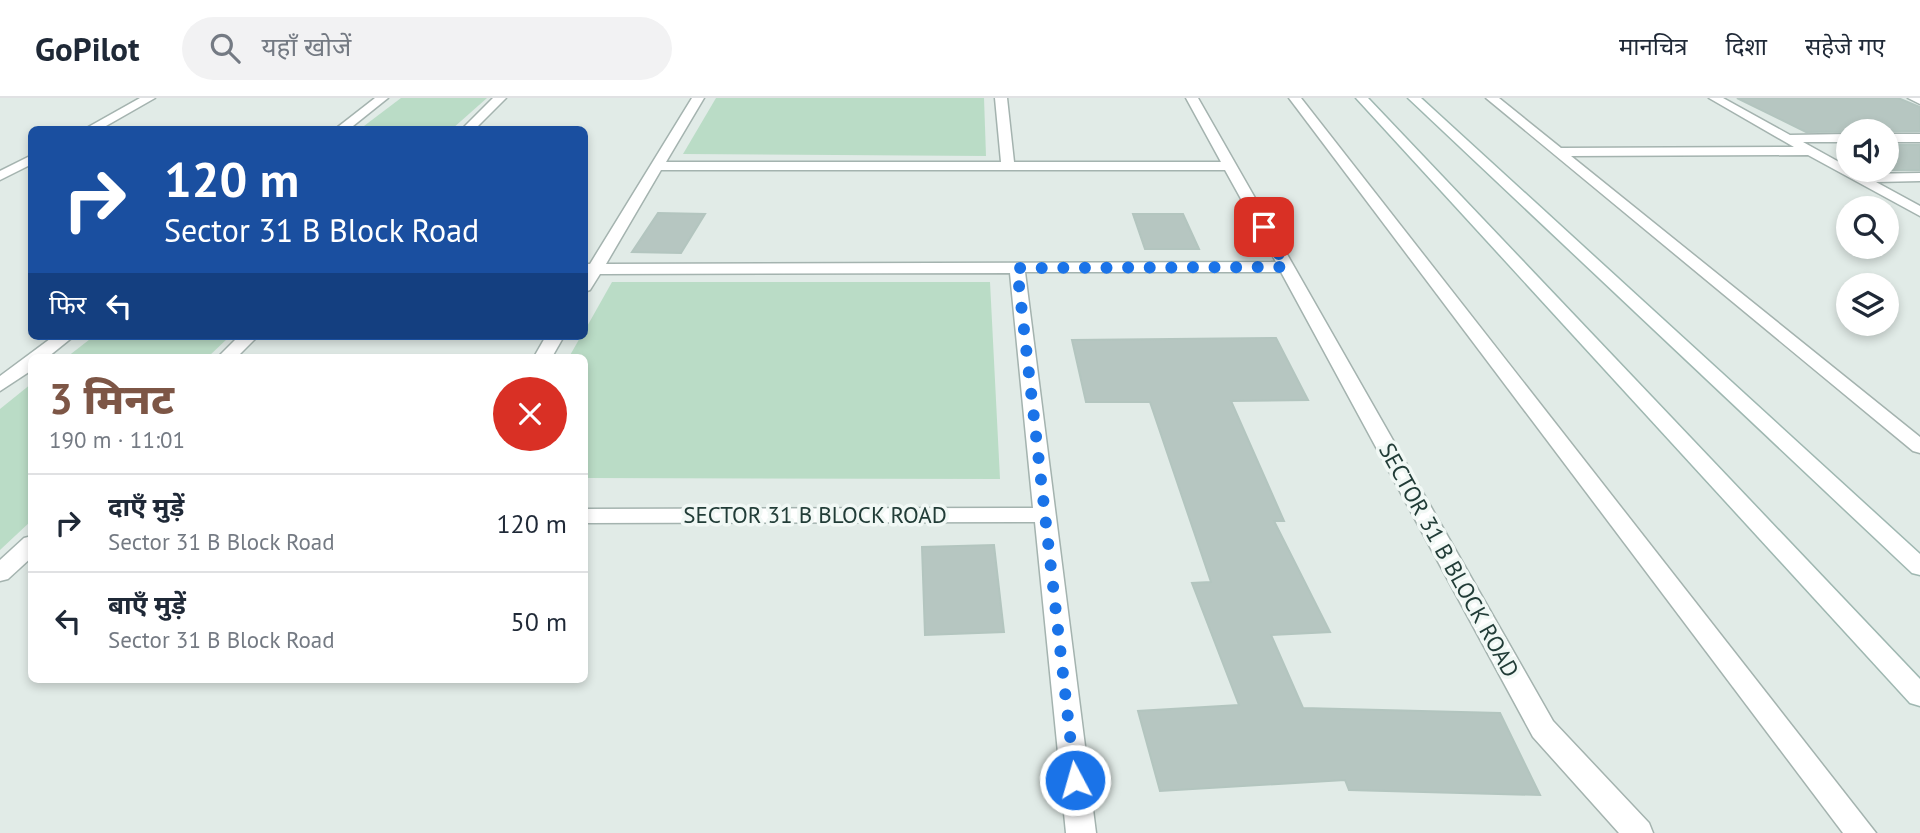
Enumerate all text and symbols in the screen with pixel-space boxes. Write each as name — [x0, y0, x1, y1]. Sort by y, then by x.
search box — [182, 17, 672, 80]
text: GoPilot — [35, 27, 140, 70]
icon: search — [206, 29, 244, 67]
text: यहाँ खोजें — [262, 30, 351, 63]
text: मानचित्र — [1619, 31, 1688, 62]
text: दिशा — [1726, 31, 1767, 62]
text: सहेजे गए — [1805, 31, 1885, 62]
map controls — [1836, 119, 1899, 336]
button: sound — [1836, 119, 1899, 182]
text: 120 m — [164, 147, 299, 211]
icon: right — [49, 154, 140, 245]
button: search — [1836, 196, 1899, 259]
pin — [1234, 197, 1294, 257]
icon: arrive — [1245, 208, 1283, 246]
text: Sector 31 B Block Road — [164, 209, 479, 251]
button: layers — [1836, 273, 1899, 336]
icon: left — [100, 287, 138, 325]
text: फिर — [49, 288, 86, 321]
text: 3 मिनट — [49, 371, 174, 426]
button: close — [493, 377, 567, 451]
text: 190 m · 11:01 — [49, 425, 185, 454]
street label: SECTOR 31 B BLOCK ROAD — [1373, 437, 1526, 682]
text: दाएँ मुड़ें — [108, 490, 184, 523]
street label: SECTOR 31 B BLOCK ROAD — [683, 500, 947, 529]
icon: right — [49, 504, 87, 542]
text: 120 m — [496, 507, 567, 540]
text: Sector 31 B Block Road — [108, 527, 335, 556]
text: बाएँ मुड़ें — [108, 588, 186, 621]
icon: left — [49, 602, 87, 640]
text: 50 m — [511, 605, 567, 638]
text: Sector 31 B Block Road — [108, 625, 335, 654]
position arrow — [1038, 743, 1112, 817]

